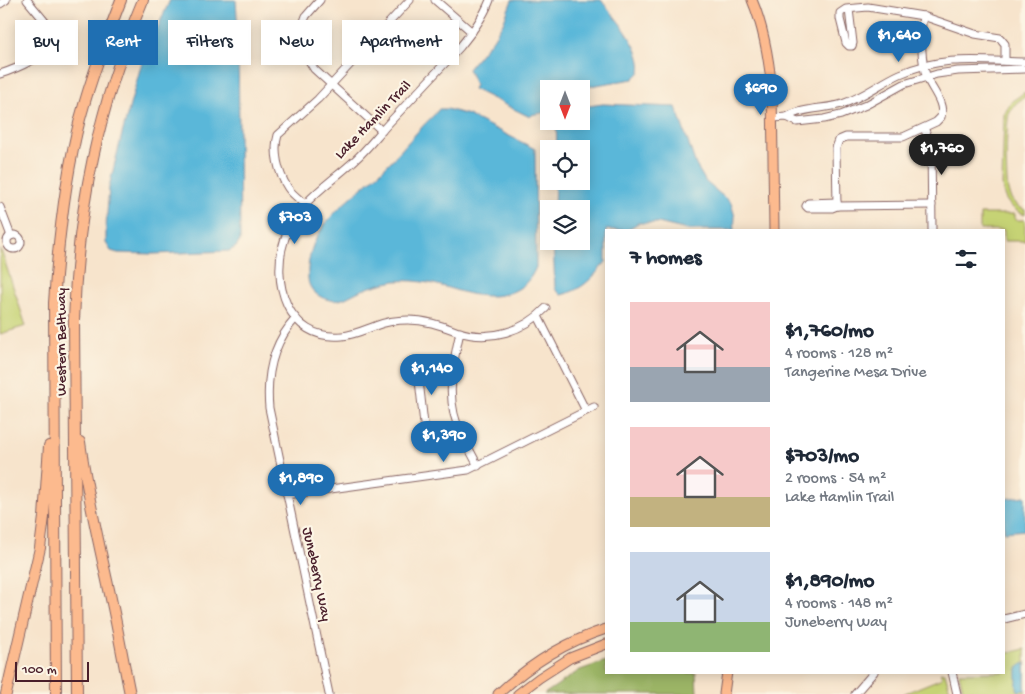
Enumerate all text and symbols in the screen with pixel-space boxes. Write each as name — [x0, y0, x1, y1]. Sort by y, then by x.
chip: Buy — [15, 20, 78, 65]
chip: Rent — [88, 20, 158, 65]
chip: Filters — [168, 20, 251, 65]
chip: New — [261, 20, 332, 65]
chip: Apartment — [342, 20, 459, 65]
pin: $1,640 — [858, 20, 940, 63]
text: $1,640 — [877, 27, 921, 46]
pin: $690 — [731, 74, 791, 116]
street label: Lake Hamlin Trail — [331, 77, 416, 164]
north arrow — [540, 80, 590, 130]
map controls — [540, 80, 590, 250]
text: $690 — [745, 80, 777, 99]
pin: $1,760 — [901, 134, 983, 176]
button: locate — [540, 140, 590, 190]
text: $1,760 — [920, 140, 964, 159]
button: layers — [540, 200, 590, 250]
pin: $703 — [265, 202, 325, 245]
text: $703 — [279, 209, 311, 228]
icon: filters — [952, 245, 980, 273]
text: 7 homes — [630, 247, 702, 272]
street label: Western Beltway — [53, 287, 71, 396]
text: $1,760/mo — [785, 320, 874, 345]
icon: home — [670, 322, 730, 382]
text: 4 rooms · 128 m² — [785, 345, 893, 364]
pin: $1,140 — [391, 354, 473, 396]
text: $1,140 — [411, 360, 453, 379]
text: Tangerine Mesa Drive — [785, 364, 927, 383]
pin: $1,390 — [403, 420, 485, 463]
text: $1,390 — [422, 427, 466, 446]
text: $703/mo — [785, 445, 859, 470]
icon: home — [670, 447, 730, 507]
pin: $1,890 — [260, 464, 342, 506]
text: $1,890 — [279, 470, 323, 489]
text: 2 rooms · 54 m² — [785, 470, 886, 489]
text: Lake Hamlin Trail — [785, 489, 894, 508]
street label: Juneberry Way — [297, 526, 335, 624]
text: $1,890/mo — [785, 570, 874, 595]
icon: home — [670, 572, 730, 632]
text: 4 rooms · 148 m² — [785, 595, 893, 614]
text: Juneberry Way — [785, 614, 887, 633]
scale bar — [15, 659, 89, 682]
text: 100 m — [22, 662, 57, 679]

